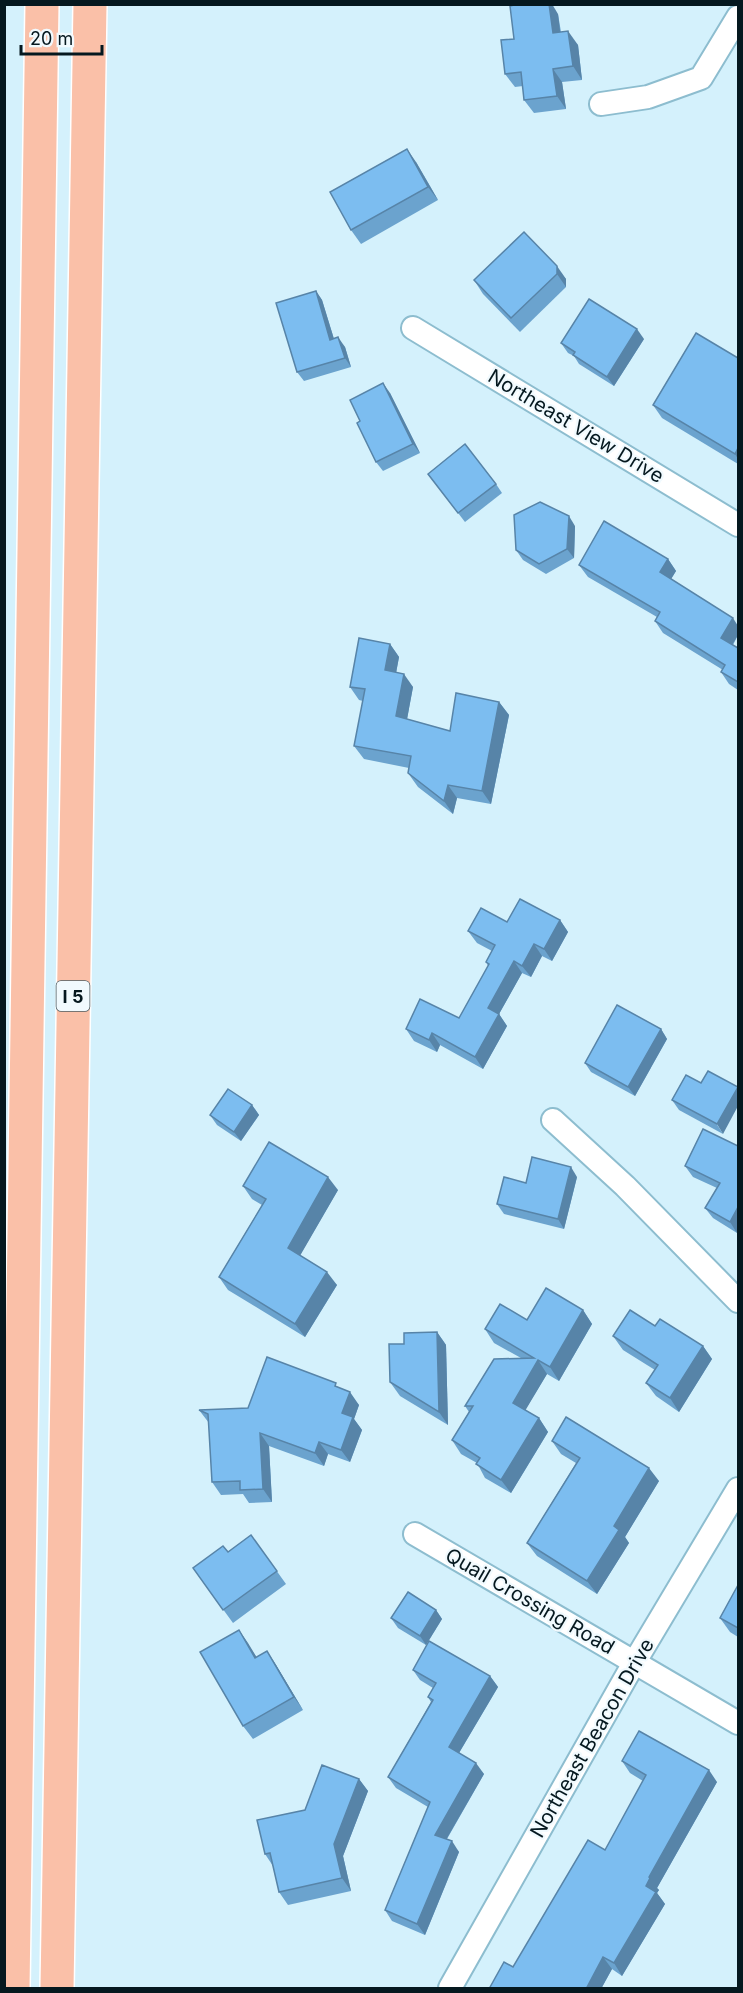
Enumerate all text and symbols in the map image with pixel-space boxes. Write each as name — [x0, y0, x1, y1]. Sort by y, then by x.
scale bar — [21, 18, 102, 56]
text: 20 m — [30, 28, 73, 49]
street label: Northeast View Drive — [484, 364, 668, 488]
road number: I 5 — [56, 981, 90, 1011]
street label: Quail Crossing Road — [441, 1543, 619, 1659]
street label: Northeast Beacon Drive — [525, 1634, 659, 1842]

